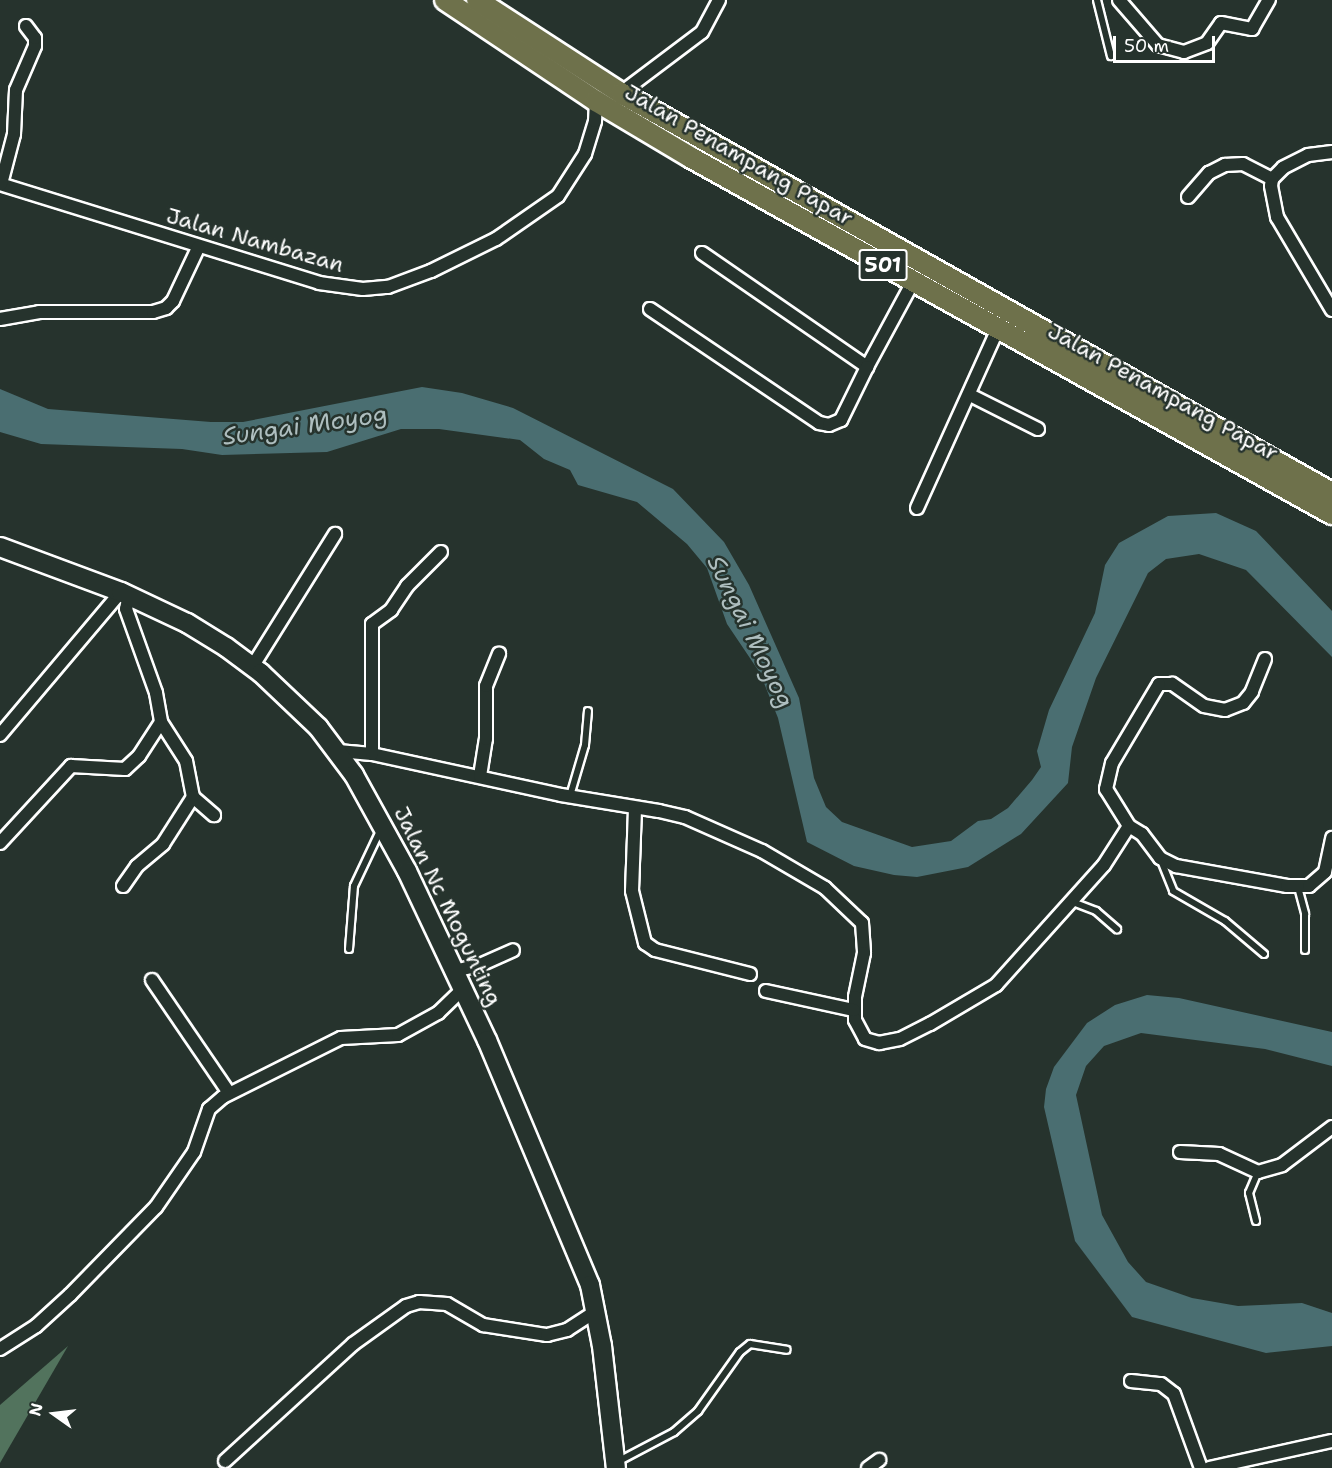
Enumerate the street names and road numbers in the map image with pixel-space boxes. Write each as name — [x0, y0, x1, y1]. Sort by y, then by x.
street label: Jalan Penampang Papar — [620, 79, 858, 231]
street label: Jalan Nambazan — [163, 202, 347, 278]
road number: 501 — [858, 247, 908, 283]
street label: Jalan Penampang Papar — [1043, 317, 1283, 467]
street label: Jalan Nc Mogunting — [388, 802, 508, 1010]

